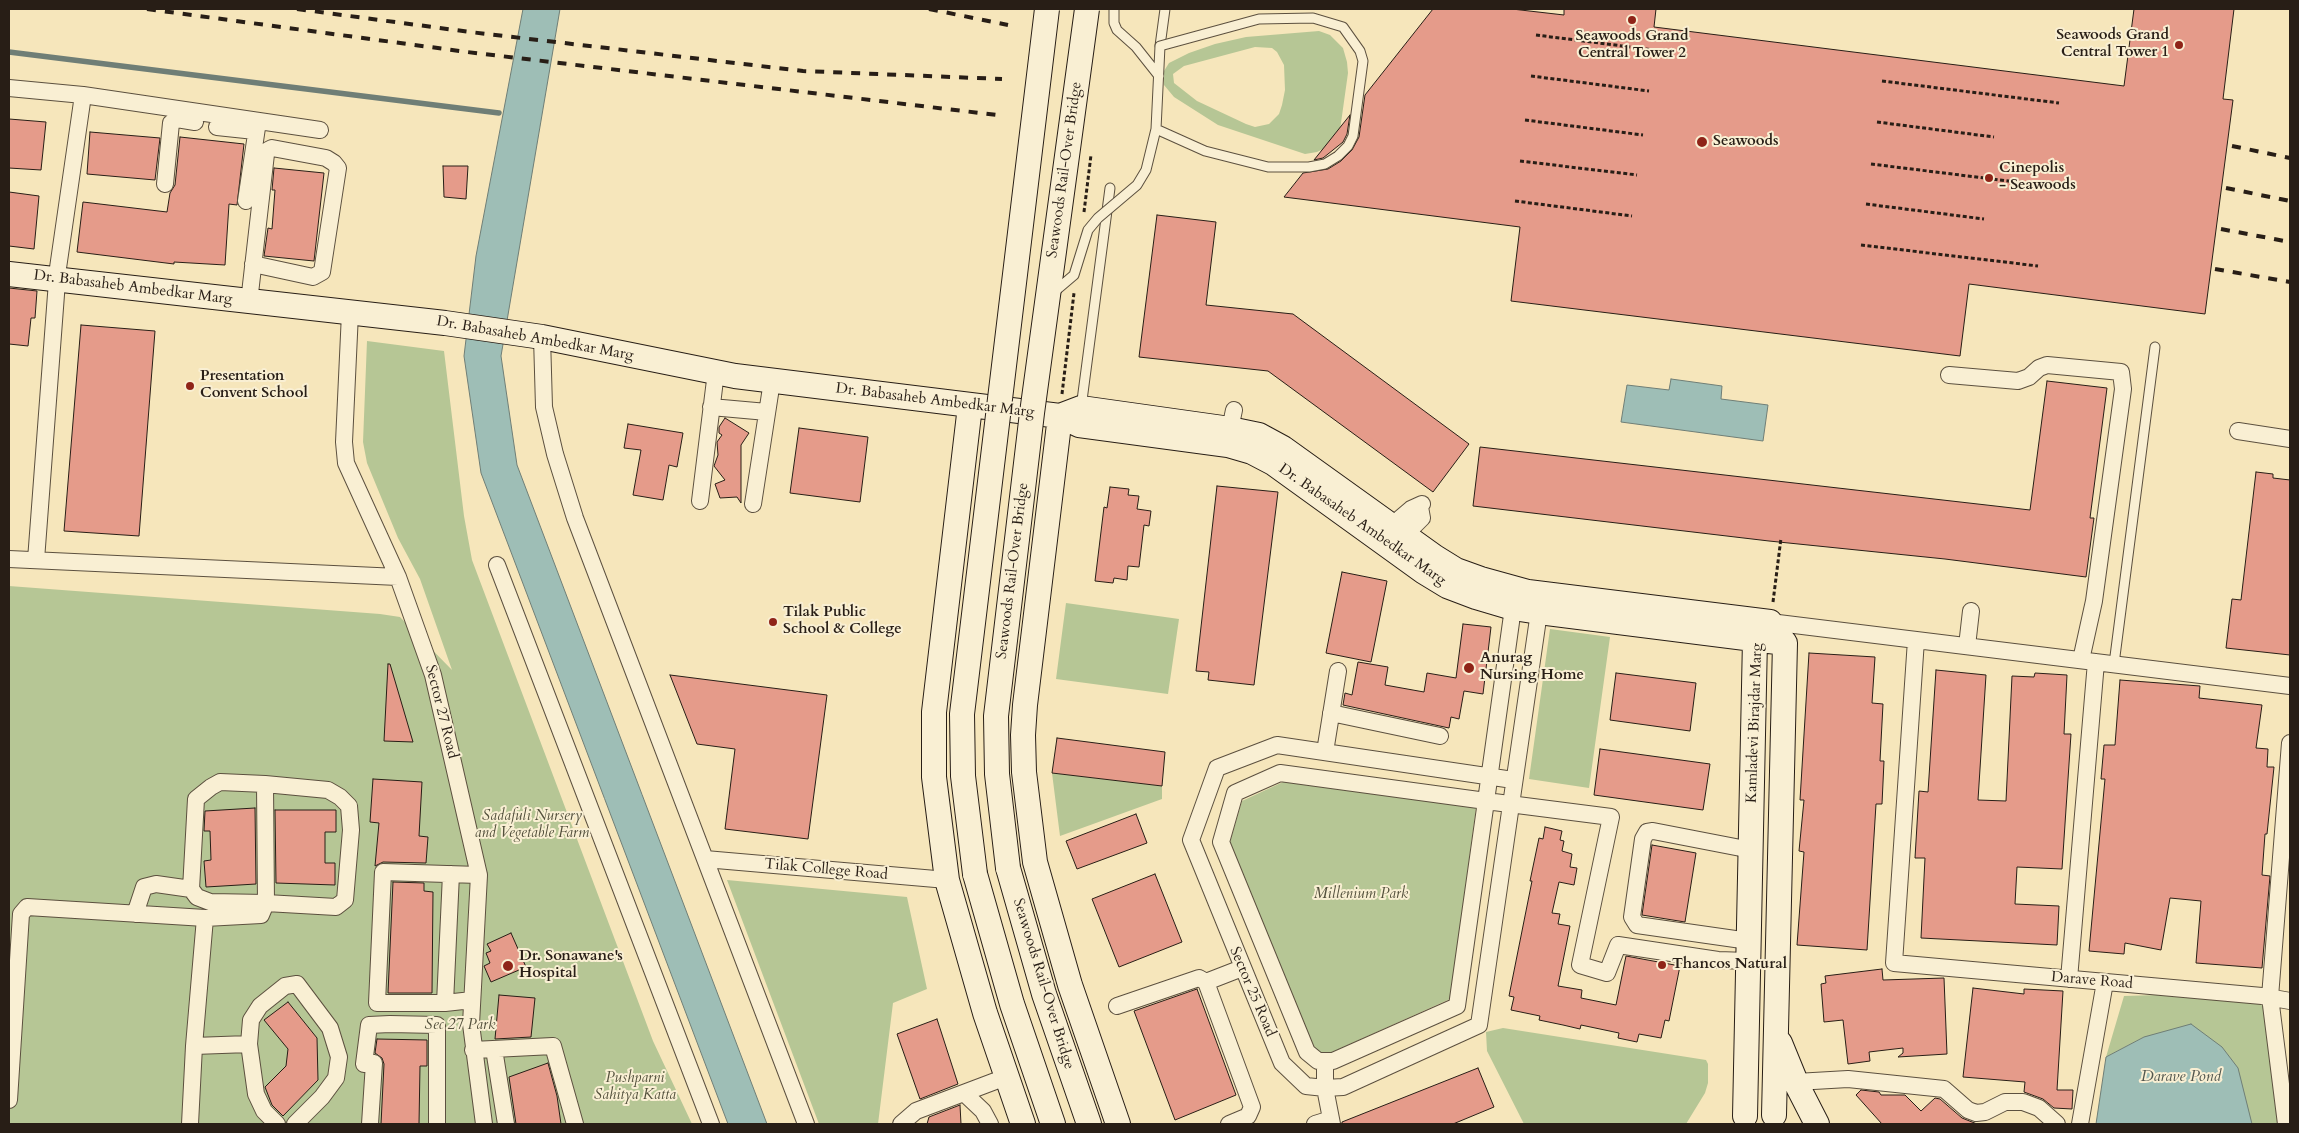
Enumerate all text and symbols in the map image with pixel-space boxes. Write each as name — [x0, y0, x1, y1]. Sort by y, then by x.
marker: Seawoods Grand Central Tower 2 — [1626, 14, 1638, 26]
place label: Seawoods Grand Central Tower 1 — [2056, 27, 2169, 62]
place label: Seawoods Grand Central Tower 2 — [1576, 28, 1688, 63]
marker: Seawoods Grand Central Tower 1 — [2173, 39, 2185, 51]
street label: Seawoods Rail-Over Bridge — [1044, 81, 1086, 259]
place label: Seawoods — [1713, 133, 1779, 151]
marker: Seawoods — [1695, 135, 1709, 149]
place label: Cinepolis - Seawoods — [1999, 160, 2076, 195]
marker: Cinepolis - Seawoods — [1983, 172, 1995, 184]
street label: Dr. Babasaheb Ambedkar Marg — [33, 267, 233, 309]
street label: Dr. Babasaheb Ambedkar Marg — [435, 313, 635, 365]
place label: Presentation Convent School — [200, 368, 308, 403]
marker: Presentation Convent School — [184, 380, 196, 392]
street label: Dr. Babasaheb Ambedkar Marg — [835, 380, 1035, 422]
street label: Dr. Babasaheb Ambedkar Marg — [1275, 460, 1449, 590]
street label: Seawoods Rail-Over Bridge — [993, 482, 1033, 660]
place label: Tilak Public School & College — [783, 604, 902, 639]
marker: Tilak Public School & College — [767, 616, 779, 628]
street label: Kamladevi Birajdar Marg — [1743, 643, 1767, 803]
place label: Anurag Nursing Home — [1480, 650, 1584, 685]
marker: Anurag Nursing Home — [1462, 661, 1476, 675]
street label: Sector 27 Road — [421, 663, 461, 761]
park label: Sadafuli Nursery and Vegetable Farm — [475, 808, 589, 843]
street label: Tilak College Road — [764, 856, 888, 884]
park label: Millenium Park — [1314, 886, 1408, 904]
street label: Seawoods Rail-Over Bridge — [1008, 896, 1078, 1072]
street label: Sector 25 Road — [1225, 944, 1279, 1040]
place label: Dr. Sonawane's Hospital — [519, 948, 623, 983]
place label: Thancos Natural — [1672, 956, 1787, 974]
marker: Dr. Sonawane's Hospital — [501, 959, 515, 973]
marker: Thancos Natural — [1656, 959, 1668, 971]
street label: Darave Road — [2050, 968, 2134, 994]
park label: Sec 27 Park — [425, 1017, 495, 1035]
water label: Darave Pond — [2141, 1067, 2221, 1087]
park label: Pushparni Sahitya Katta — [594, 1070, 676, 1105]

